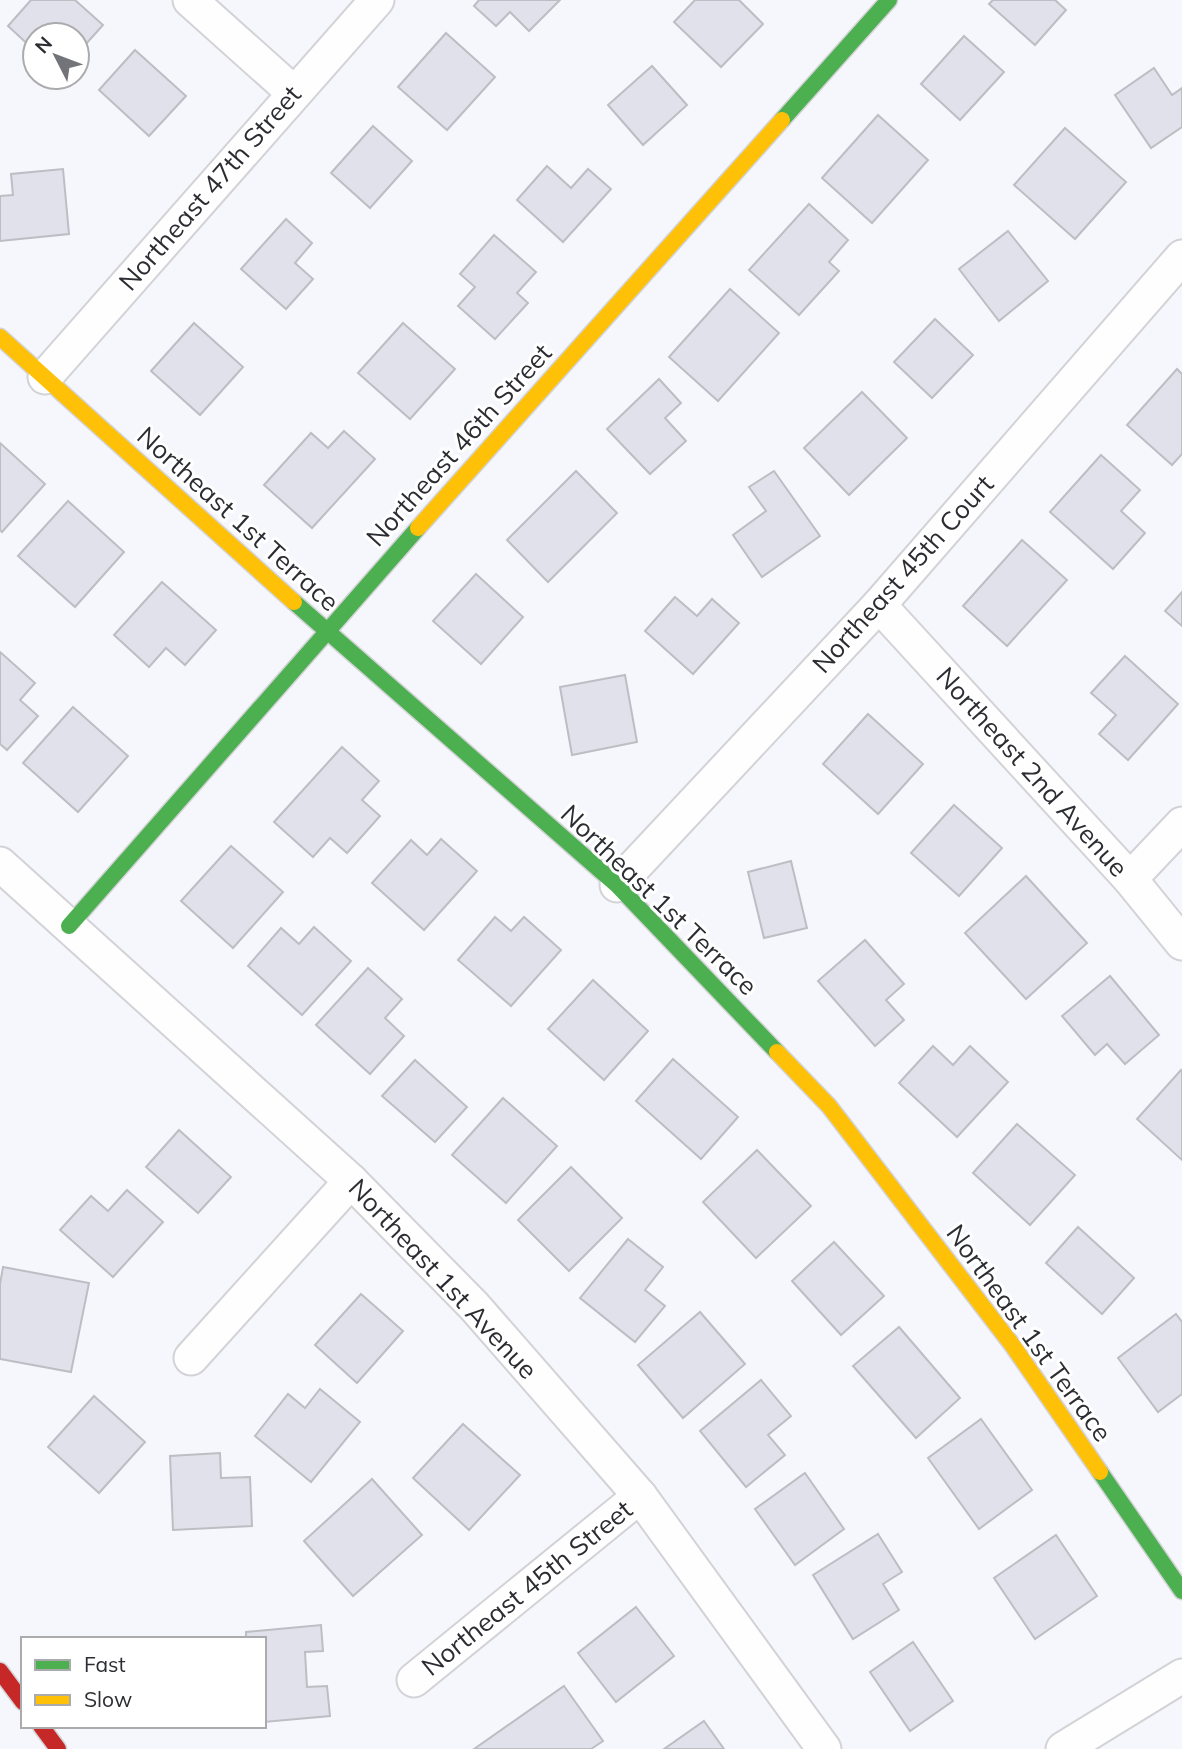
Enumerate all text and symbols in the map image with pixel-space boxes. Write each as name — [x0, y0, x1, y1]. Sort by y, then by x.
north arrow — [21, 21, 91, 91]
text: N — [30, 31, 57, 58]
street label: Northeast 47th Street — [111, 78, 308, 297]
street label: Northeast 46th Street — [359, 337, 558, 553]
street label: Northeast 1st Terrace — [131, 419, 346, 618]
street label: Northeast 45th Court — [805, 468, 1000, 680]
street label: Northeast 2nd Avenue — [929, 660, 1135, 883]
street label: Northeast 1st Terrace — [554, 797, 764, 1002]
street label: Northeast 1st Avenue — [342, 1172, 545, 1386]
street label: Northeast 1st Terrace — [940, 1218, 1119, 1448]
street label: Northeast 45th Street — [415, 1493, 639, 1683]
legend — [21, 1637, 266, 1728]
text: Fast — [84, 1651, 126, 1677]
text: Slow — [84, 1686, 132, 1712]

